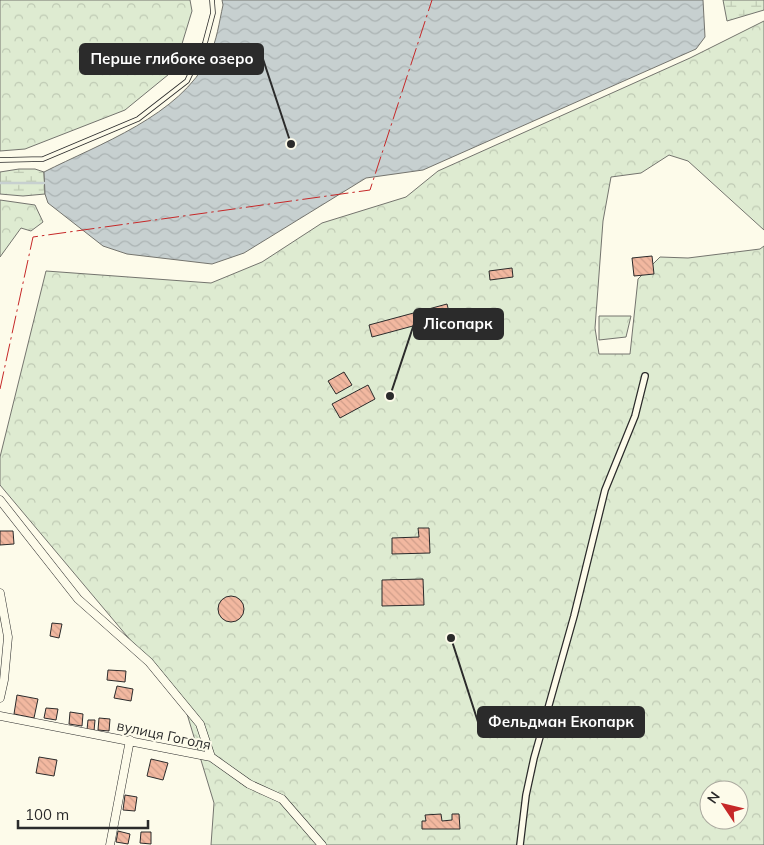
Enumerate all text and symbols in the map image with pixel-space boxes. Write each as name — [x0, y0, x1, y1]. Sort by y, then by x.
callout: Перше глибоке озеро — [80, 44, 263, 74]
text: Перше глибоке озеро — [90, 49, 254, 68]
callout: Лісопарк — [414, 309, 503, 339]
text: Лісопарк — [423, 314, 493, 333]
callout: Фельдман Екопарк — [478, 707, 644, 737]
text: Фельдман Екопарк — [488, 712, 634, 731]
street label: вулиця Гоголя — [115, 716, 213, 754]
north arrow — [699, 780, 749, 830]
text: N — [703, 788, 724, 807]
scale bar — [18, 798, 148, 830]
text: 100 m — [25, 805, 69, 824]

